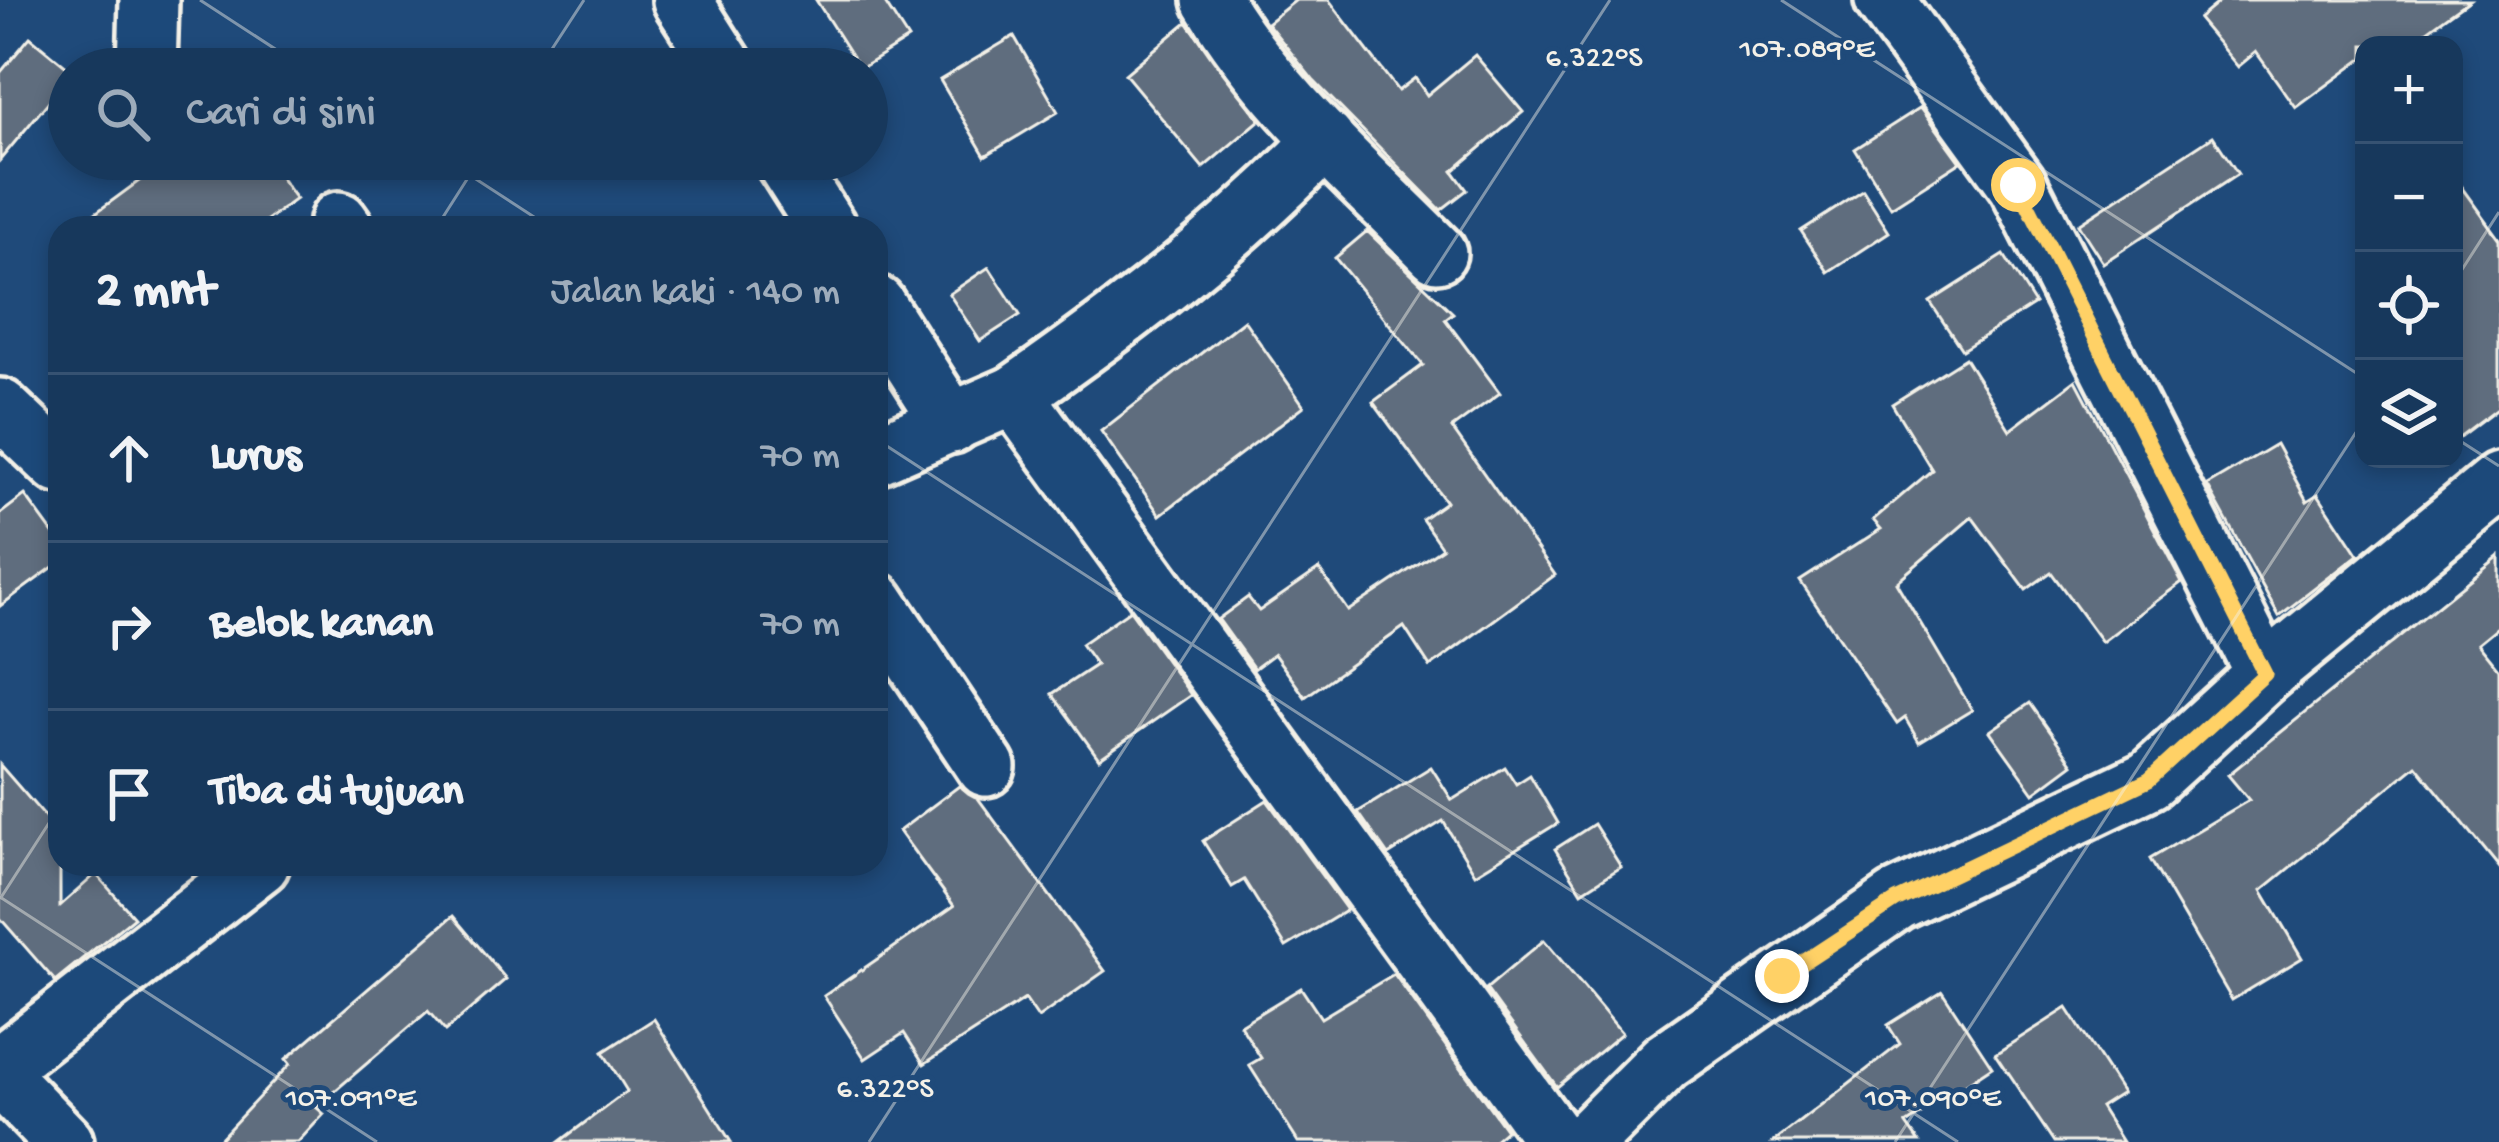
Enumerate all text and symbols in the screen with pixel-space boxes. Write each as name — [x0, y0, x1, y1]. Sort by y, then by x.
text: 107.089°E — [1739, 34, 1876, 69]
map controls — [2355, 36, 2463, 468]
button: + — [2355, 36, 2463, 144]
text: 6.322°S — [1545, 43, 1643, 78]
search box — [48, 48, 888, 180]
icon: search — [90, 81, 156, 147]
text: Cari di sini — [186, 88, 376, 141]
button: − — [2355, 144, 2463, 252]
route start — [1991, 158, 2045, 212]
button: locate — [2355, 252, 2463, 360]
text: 2 mnt — [96, 264, 214, 324]
text: Jalan kaki · 140 m — [551, 271, 840, 317]
button: layers — [2355, 360, 2463, 468]
icon: ahead — [96, 425, 162, 491]
text: Lurus — [210, 431, 301, 484]
text: 70 m — [761, 435, 840, 481]
icon: right — [96, 593, 162, 659]
text: Belok kanan — [210, 599, 433, 652]
text: 70 m — [761, 603, 840, 649]
icon: arrive — [96, 761, 162, 827]
text: Tiba di tujuan — [210, 767, 463, 820]
route end — [1755, 949, 1809, 1003]
text: 6.322°S — [836, 1074, 934, 1109]
text: 107.091°E — [285, 1083, 418, 1118]
text: 107.090°E — [1864, 1083, 2002, 1118]

